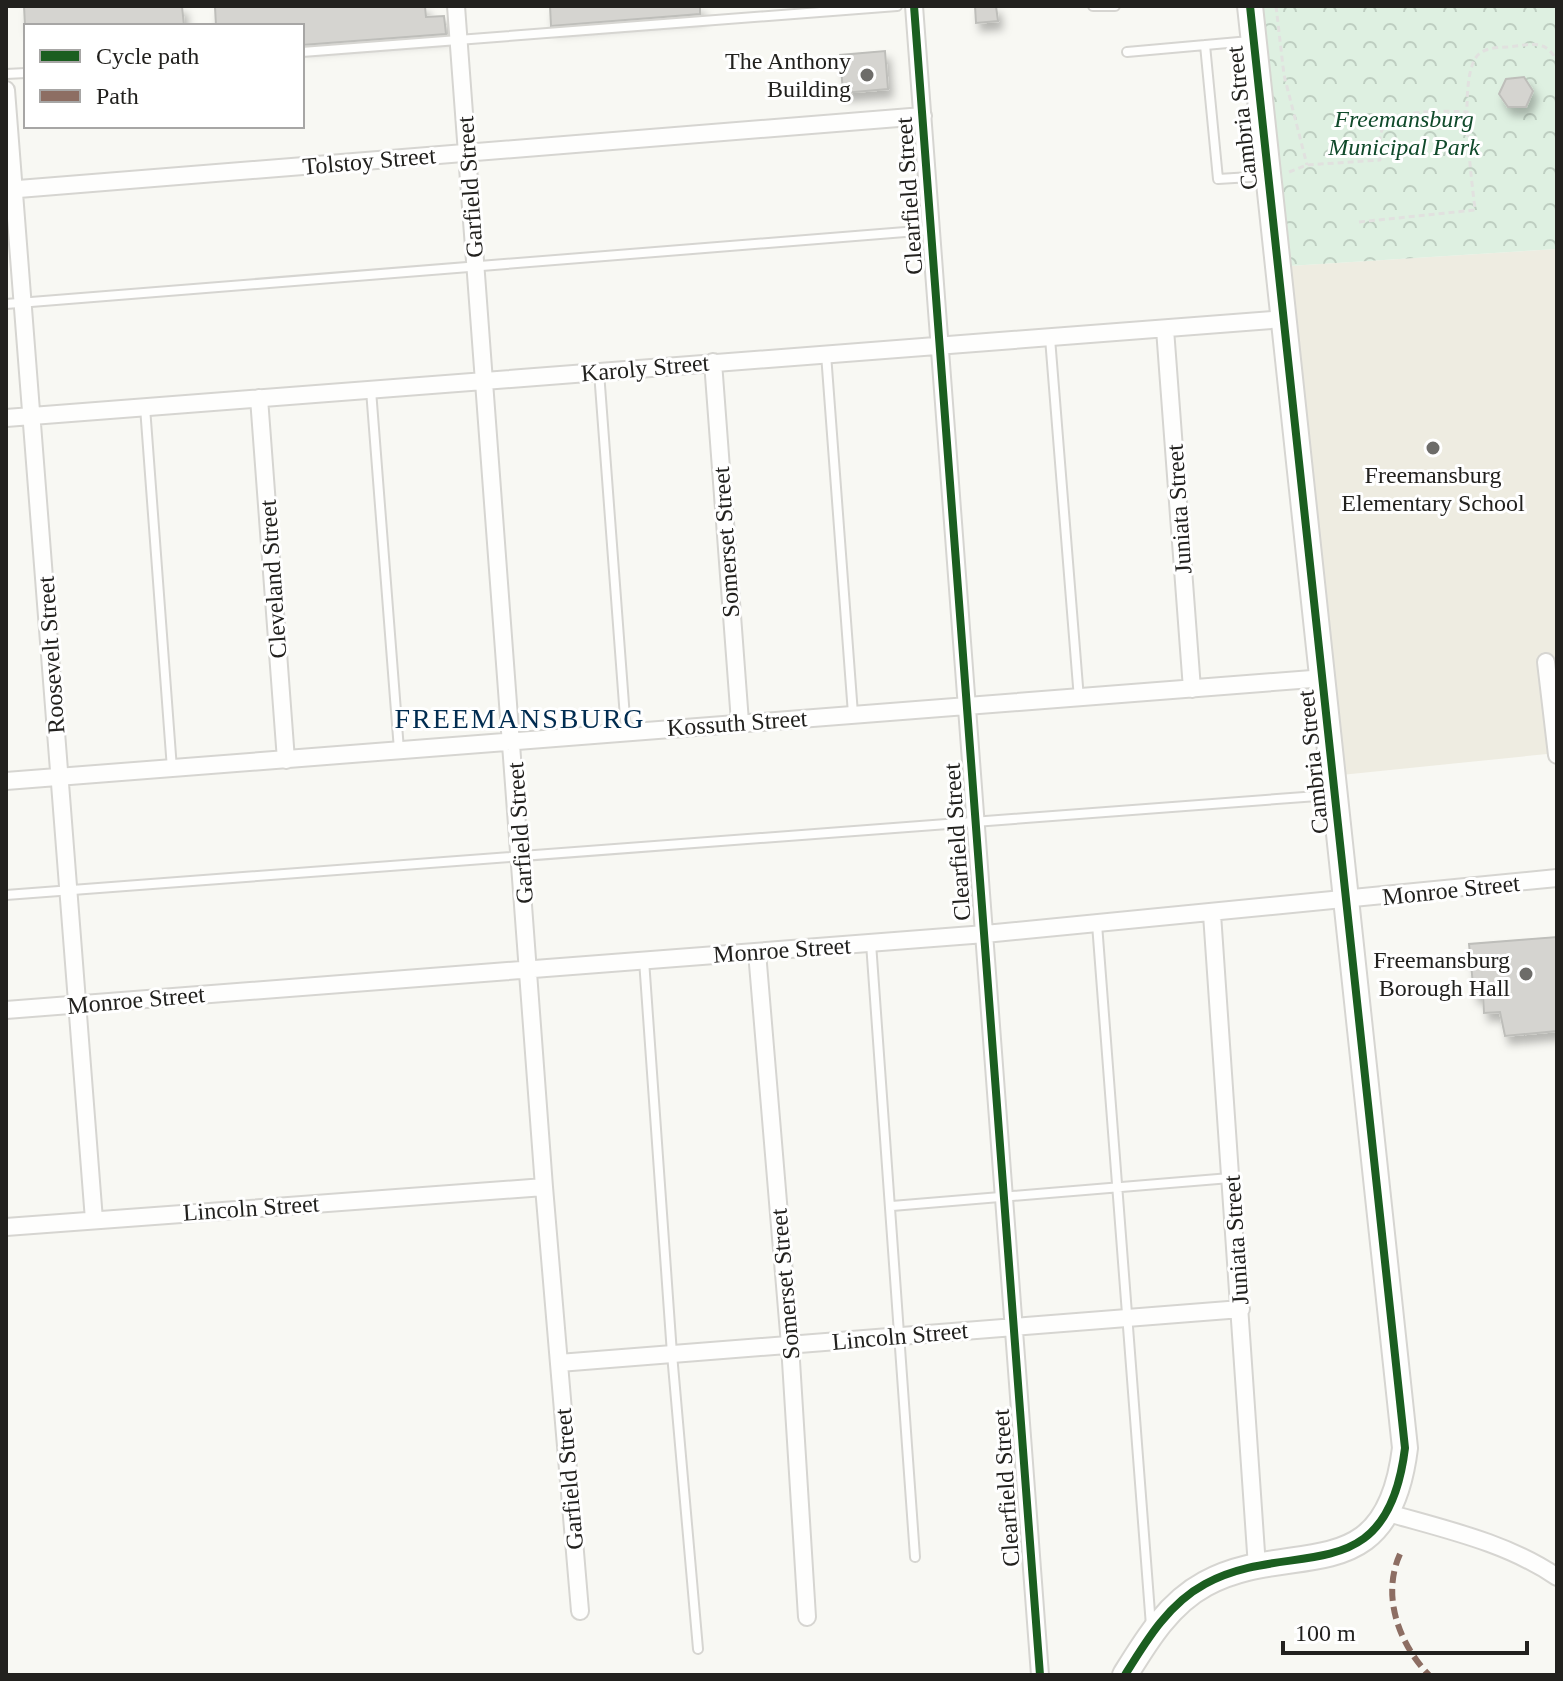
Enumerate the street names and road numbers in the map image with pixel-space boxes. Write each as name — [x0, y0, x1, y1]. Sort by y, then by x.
street label: Cambria Street — [1221, 44, 1262, 191]
street label: Garfield Street — [452, 115, 488, 259]
street label: Clearfield Street — [891, 116, 927, 276]
street label: Tolstoy Street — [301, 142, 437, 180]
street label: Karoly Street — [580, 349, 711, 387]
street label: Juniata Street — [1161, 443, 1197, 575]
street label: Somerset Street — [708, 465, 744, 618]
street label: Cleveland Street — [254, 498, 292, 659]
street label: Roosevelt Street — [32, 575, 69, 735]
street label: Cambria Street — [1292, 688, 1333, 835]
street label: Kossuth Street — [666, 705, 808, 741]
street label: Garfield Street — [502, 761, 538, 905]
street label: Clearfield Street — [939, 762, 975, 922]
street label: Monroe Street — [1381, 870, 1521, 910]
street label: Monroe Street — [712, 932, 852, 968]
street label: Monroe Street — [66, 981, 206, 1019]
street label: Juniata Street — [1218, 1174, 1254, 1306]
street label: Lincoln Street — [182, 1190, 320, 1226]
street label: Somerset Street — [765, 1207, 805, 1361]
street label: Lincoln Street — [831, 1317, 970, 1355]
street label: Garfield Street — [550, 1407, 588, 1551]
street label: Clearfield Street — [988, 1408, 1024, 1568]

